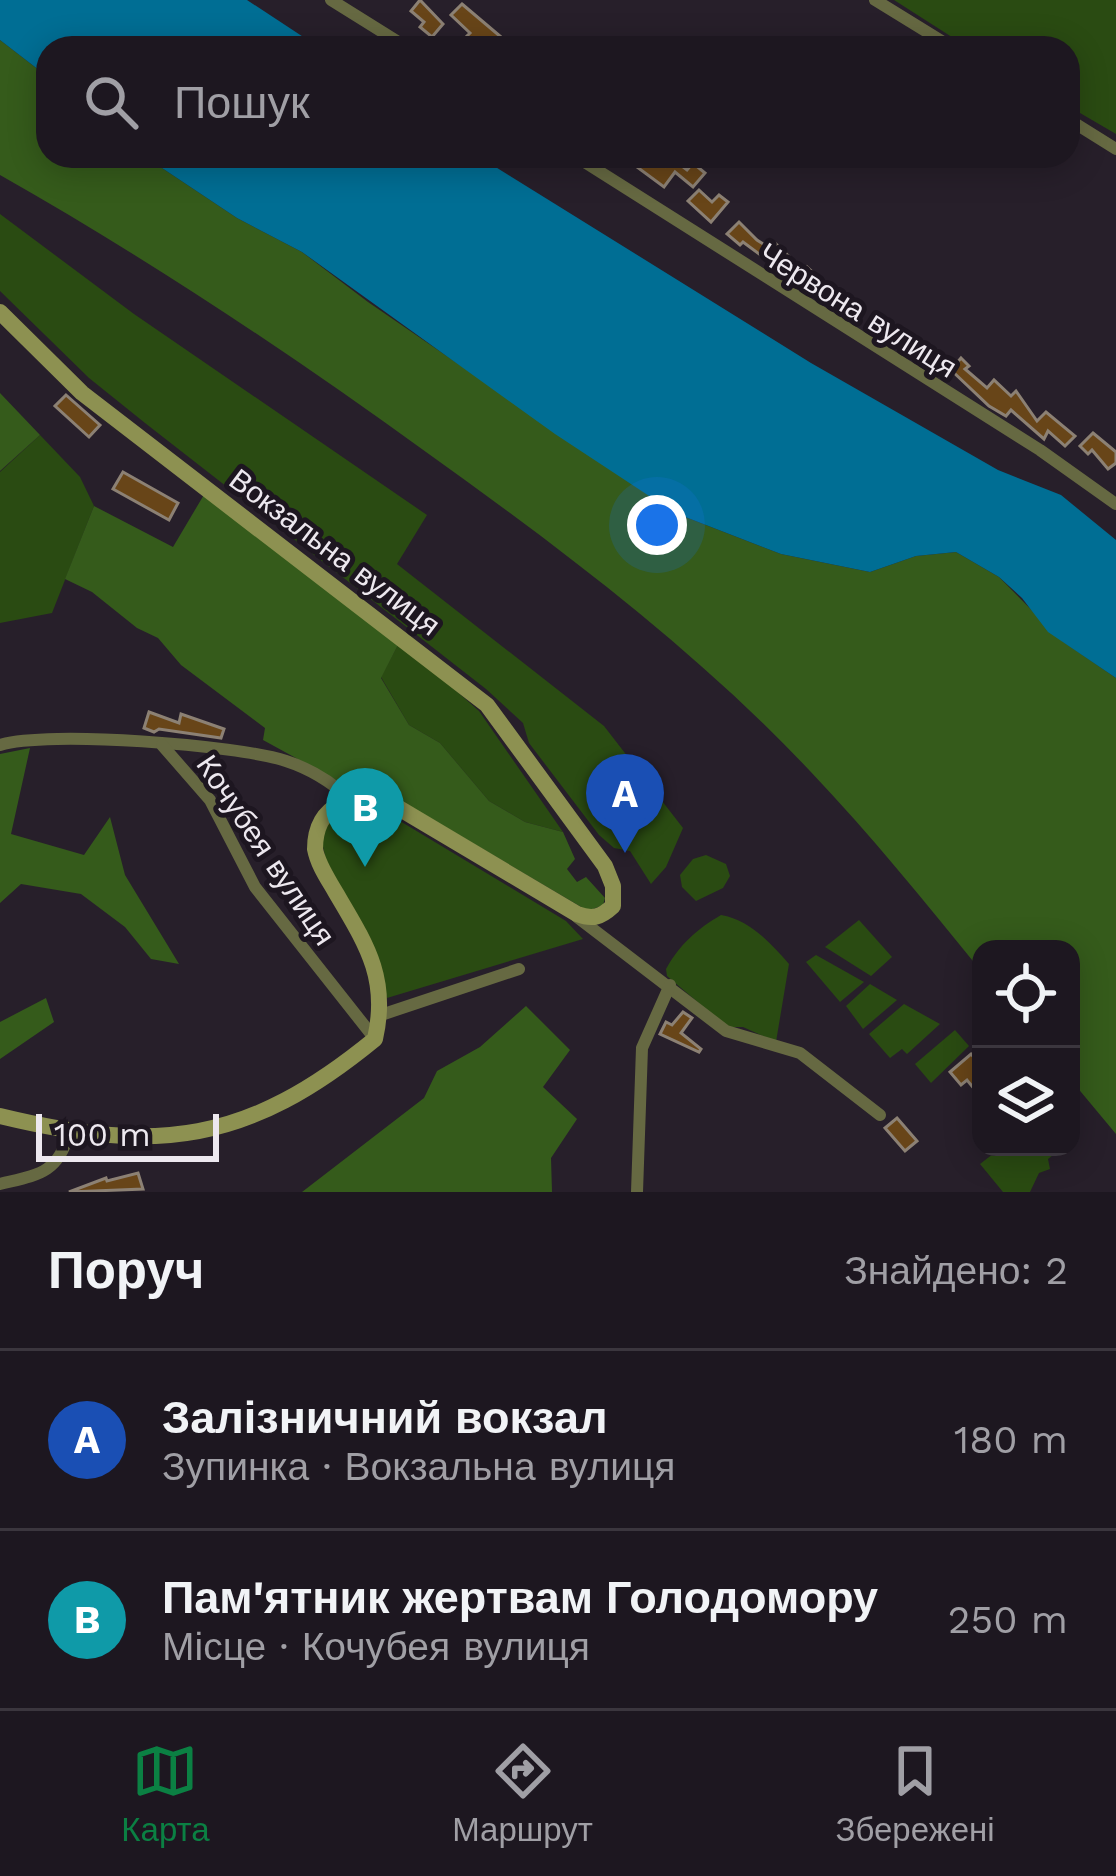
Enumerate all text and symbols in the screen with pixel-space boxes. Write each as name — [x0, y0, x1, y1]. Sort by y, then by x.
search box — [36, 36, 1080, 168]
icon: search — [78, 69, 144, 135]
text: Пошук — [174, 76, 310, 129]
street label: Червона вулиця — [753, 235, 963, 385]
street label: Вокзальна вулиця — [223, 461, 447, 643]
your location — [627, 495, 687, 555]
street label: Кочубея вулиця — [189, 748, 343, 952]
pin: A — [586, 754, 664, 853]
pin: B — [326, 768, 404, 867]
map controls — [972, 940, 1080, 1156]
button: locate — [972, 940, 1080, 1048]
button: layers — [972, 1048, 1080, 1156]
scale bar — [36, 1108, 219, 1161]
text: 100 m — [54, 1115, 151, 1154]
text: Поруч — [48, 1241, 204, 1300]
text: Знайдено: 2 — [844, 1248, 1068, 1293]
text: Залізничний вокзал — [162, 1391, 608, 1444]
text: A — [74, 1417, 100, 1462]
text: 180 m — [954, 1417, 1068, 1462]
text: Зупинка · Вокзальна вулиця — [162, 1444, 675, 1489]
text: Пам'ятник жертвам Голодомору — [162, 1571, 878, 1624]
text: B — [74, 1597, 100, 1642]
text: 250 m — [948, 1597, 1068, 1642]
text: Місце · Кочубея вулиця — [162, 1624, 590, 1669]
tab: Карта — [121, 1738, 210, 1849]
tab: Маршрут — [452, 1738, 593, 1849]
tab: Збережені — [836, 1738, 995, 1849]

